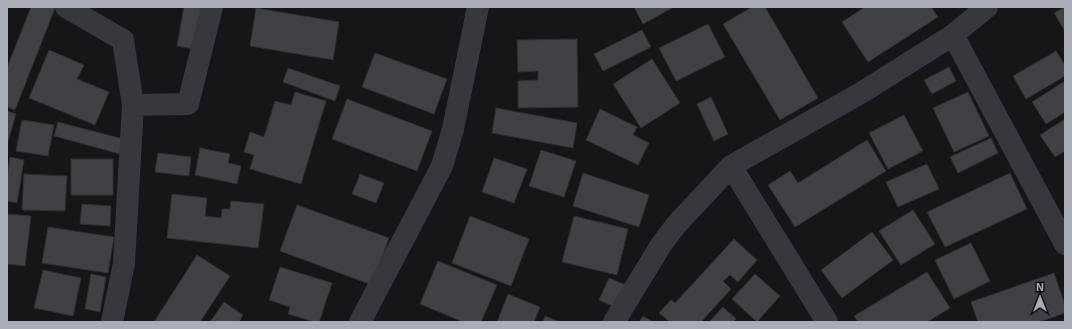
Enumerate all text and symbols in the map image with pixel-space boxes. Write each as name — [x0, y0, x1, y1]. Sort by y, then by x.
north arrow — [1020, 277, 1060, 317]
text: N — [1036, 280, 1044, 293]

